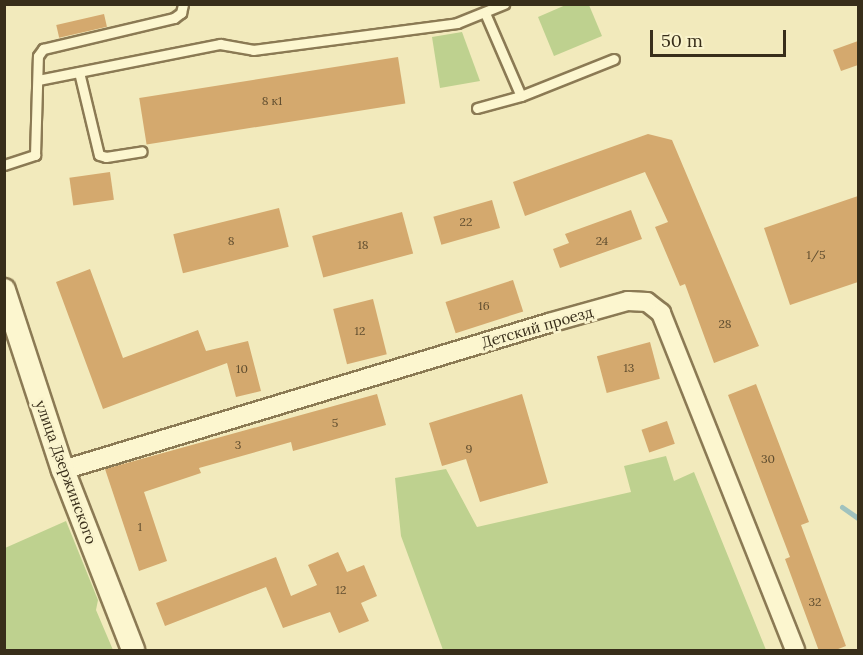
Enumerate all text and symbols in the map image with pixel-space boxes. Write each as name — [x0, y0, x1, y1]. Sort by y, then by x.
scale bar — [653, 18, 790, 56]
text: 50 m — [661, 29, 703, 52]
house number: 8 к1 — [262, 94, 282, 108]
house number: 22 — [460, 215, 472, 229]
house number: 8 — [228, 234, 234, 248]
house number: 24 — [596, 234, 608, 248]
house number: 18 — [357, 238, 369, 252]
house number: 1/5 — [807, 248, 825, 262]
house number: 16 — [478, 299, 490, 313]
street label: Детский проезд — [479, 302, 595, 352]
house number: 28 — [718, 317, 732, 331]
house number: 12 — [355, 324, 365, 338]
house number: 13 — [623, 361, 635, 375]
house number: 10 — [236, 362, 248, 376]
street label: улица Дзержинского — [32, 398, 100, 546]
house number: 5 — [332, 416, 338, 430]
house number: 3 — [235, 438, 241, 452]
house number: 9 — [466, 442, 472, 456]
house number: 30 — [761, 452, 775, 466]
house number: 1 — [138, 520, 142, 534]
house number: 12 — [336, 583, 346, 597]
house number: 32 — [808, 595, 822, 609]

